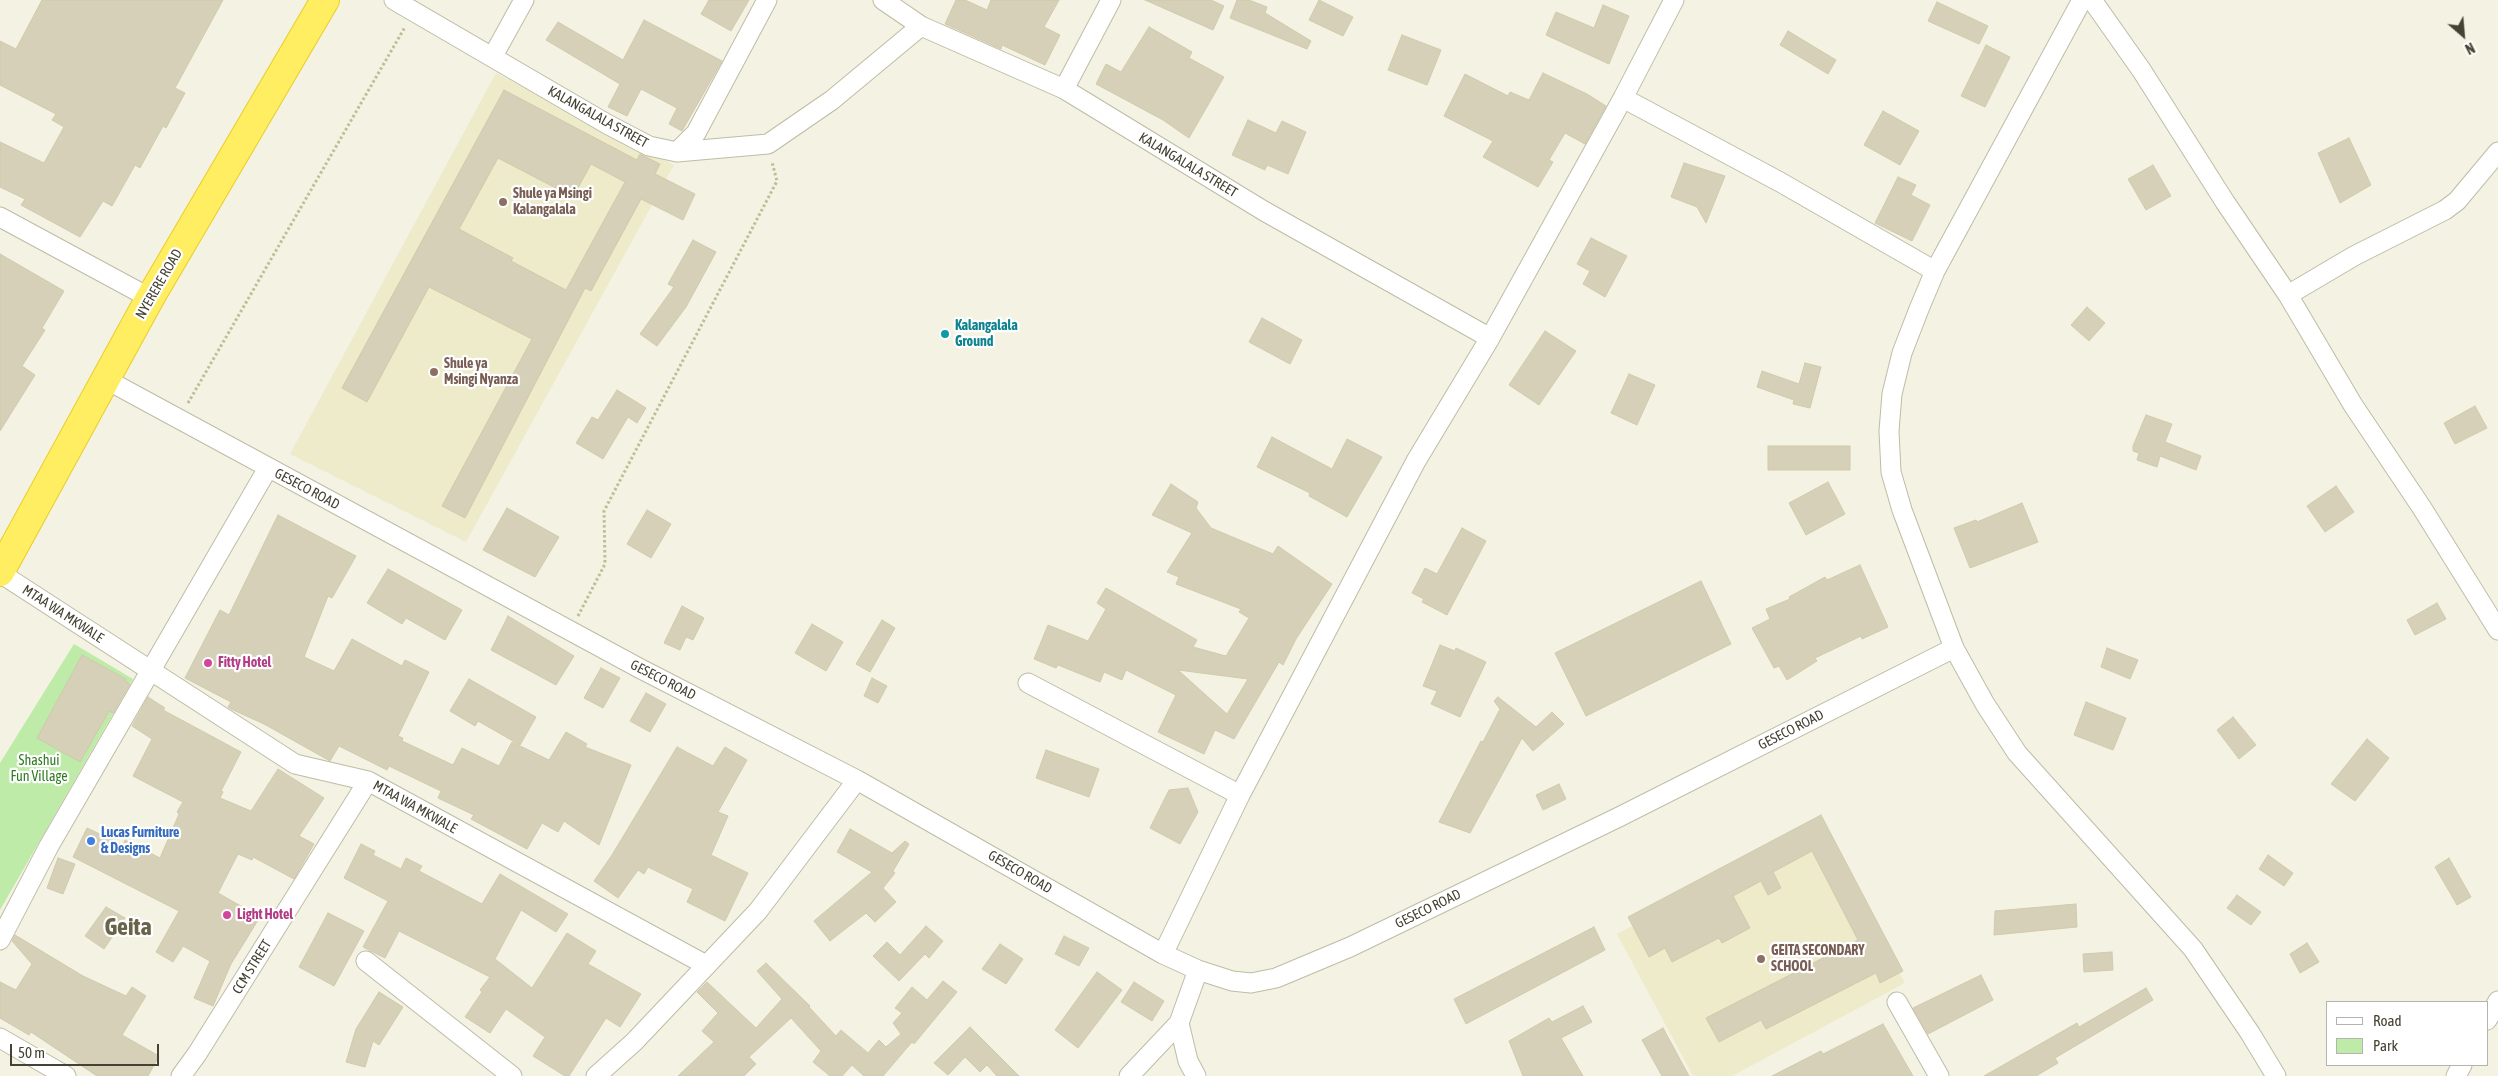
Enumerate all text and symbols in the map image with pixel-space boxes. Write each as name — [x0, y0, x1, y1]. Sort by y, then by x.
north arrow — [2438, 10, 2488, 60]
text: N — [2463, 39, 2477, 57]
street label: KALANGALALA STREET — [545, 82, 651, 152]
street label: KALANGALALA STREET — [1136, 129, 1240, 201]
place label: Shule ya Msingi Kalangalala — [513, 186, 592, 218]
marker: Shule ya Msingi Kalangalala — [497, 196, 509, 208]
street label: NYERERE ROAD — [132, 246, 186, 322]
place label: Kalangalala Ground — [955, 318, 1018, 351]
marker: Kalangalala Ground — [939, 328, 951, 340]
place label: Shule ya Msingi Nyanza — [444, 356, 518, 388]
marker: Shule ya Msingi Nyanza — [428, 366, 440, 378]
street label: GESECO ROAD — [272, 465, 342, 513]
street label: MTAA WA MKWALE — [19, 581, 107, 647]
place label: Fitty Hotel — [218, 655, 271, 671]
street label: GESECO ROAD — [628, 656, 698, 704]
marker: Fitty Hotel — [202, 657, 214, 669]
street label: GESECO ROAD — [1756, 706, 1826, 754]
park label: Shashui Fun Village — [10, 753, 68, 786]
street label: MTAA WA MKWALE — [370, 777, 460, 837]
place label: Lucas Furniture & Designs — [101, 825, 179, 858]
marker: Lucas Furniture & Designs — [85, 835, 97, 847]
street label: GESECO ROAD — [985, 847, 1055, 897]
street label: GESECO ROAD — [1392, 886, 1464, 932]
place label: Light Hotel — [237, 907, 293, 923]
marker: Light Hotel — [221, 909, 233, 921]
district label: Geita — [104, 913, 152, 941]
street label: CCM STREET — [229, 937, 275, 997]
place label: GEITA SECONDARY SCHOOL — [1771, 943, 1864, 976]
marker: GEITA SECONDARY SCHOOL — [1755, 953, 1767, 965]
legend — [2326, 1001, 2488, 1066]
text: Road — [2373, 1012, 2402, 1029]
scale bar — [12, 1034, 161, 1066]
text: Park — [2373, 1037, 2398, 1054]
text: 50 m — [18, 1044, 45, 1061]

